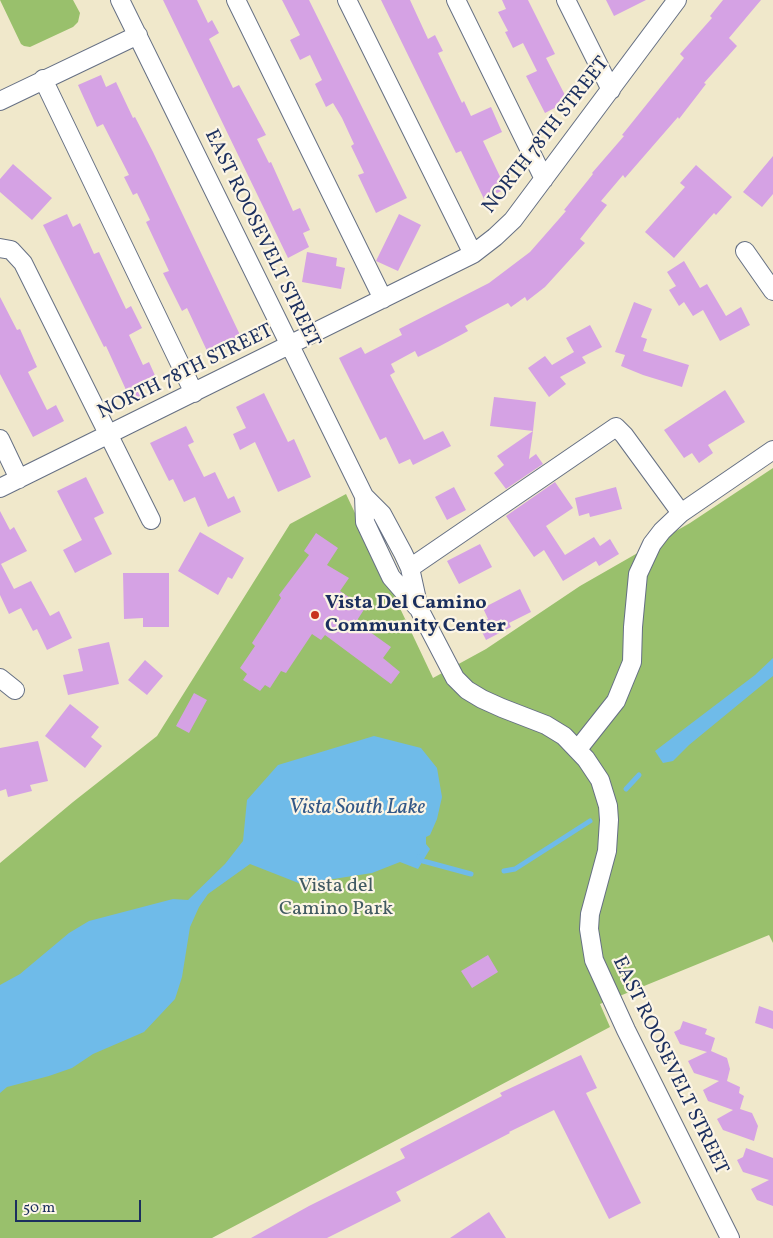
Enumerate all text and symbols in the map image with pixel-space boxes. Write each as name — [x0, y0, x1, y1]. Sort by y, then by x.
street label: NORTH 78TH STREET — [478, 53, 616, 219]
street label: EAST ROOSEVELT STREET — [198, 126, 324, 352]
street label: NORTH 78TH STREET — [94, 320, 278, 426]
place label: Vista Del Camino Community Center — [325, 592, 506, 639]
marker: Vista Del Camino Community Center — [309, 609, 321, 621]
water label: Vista South Lake — [289, 796, 425, 822]
park label: Vista del Camino Park — [279, 875, 393, 922]
street label: EAST ROOSEVELT STREET — [606, 953, 732, 1179]
scale bar — [18, 1190, 144, 1222]
text: 50 m — [23, 1198, 55, 1219]

